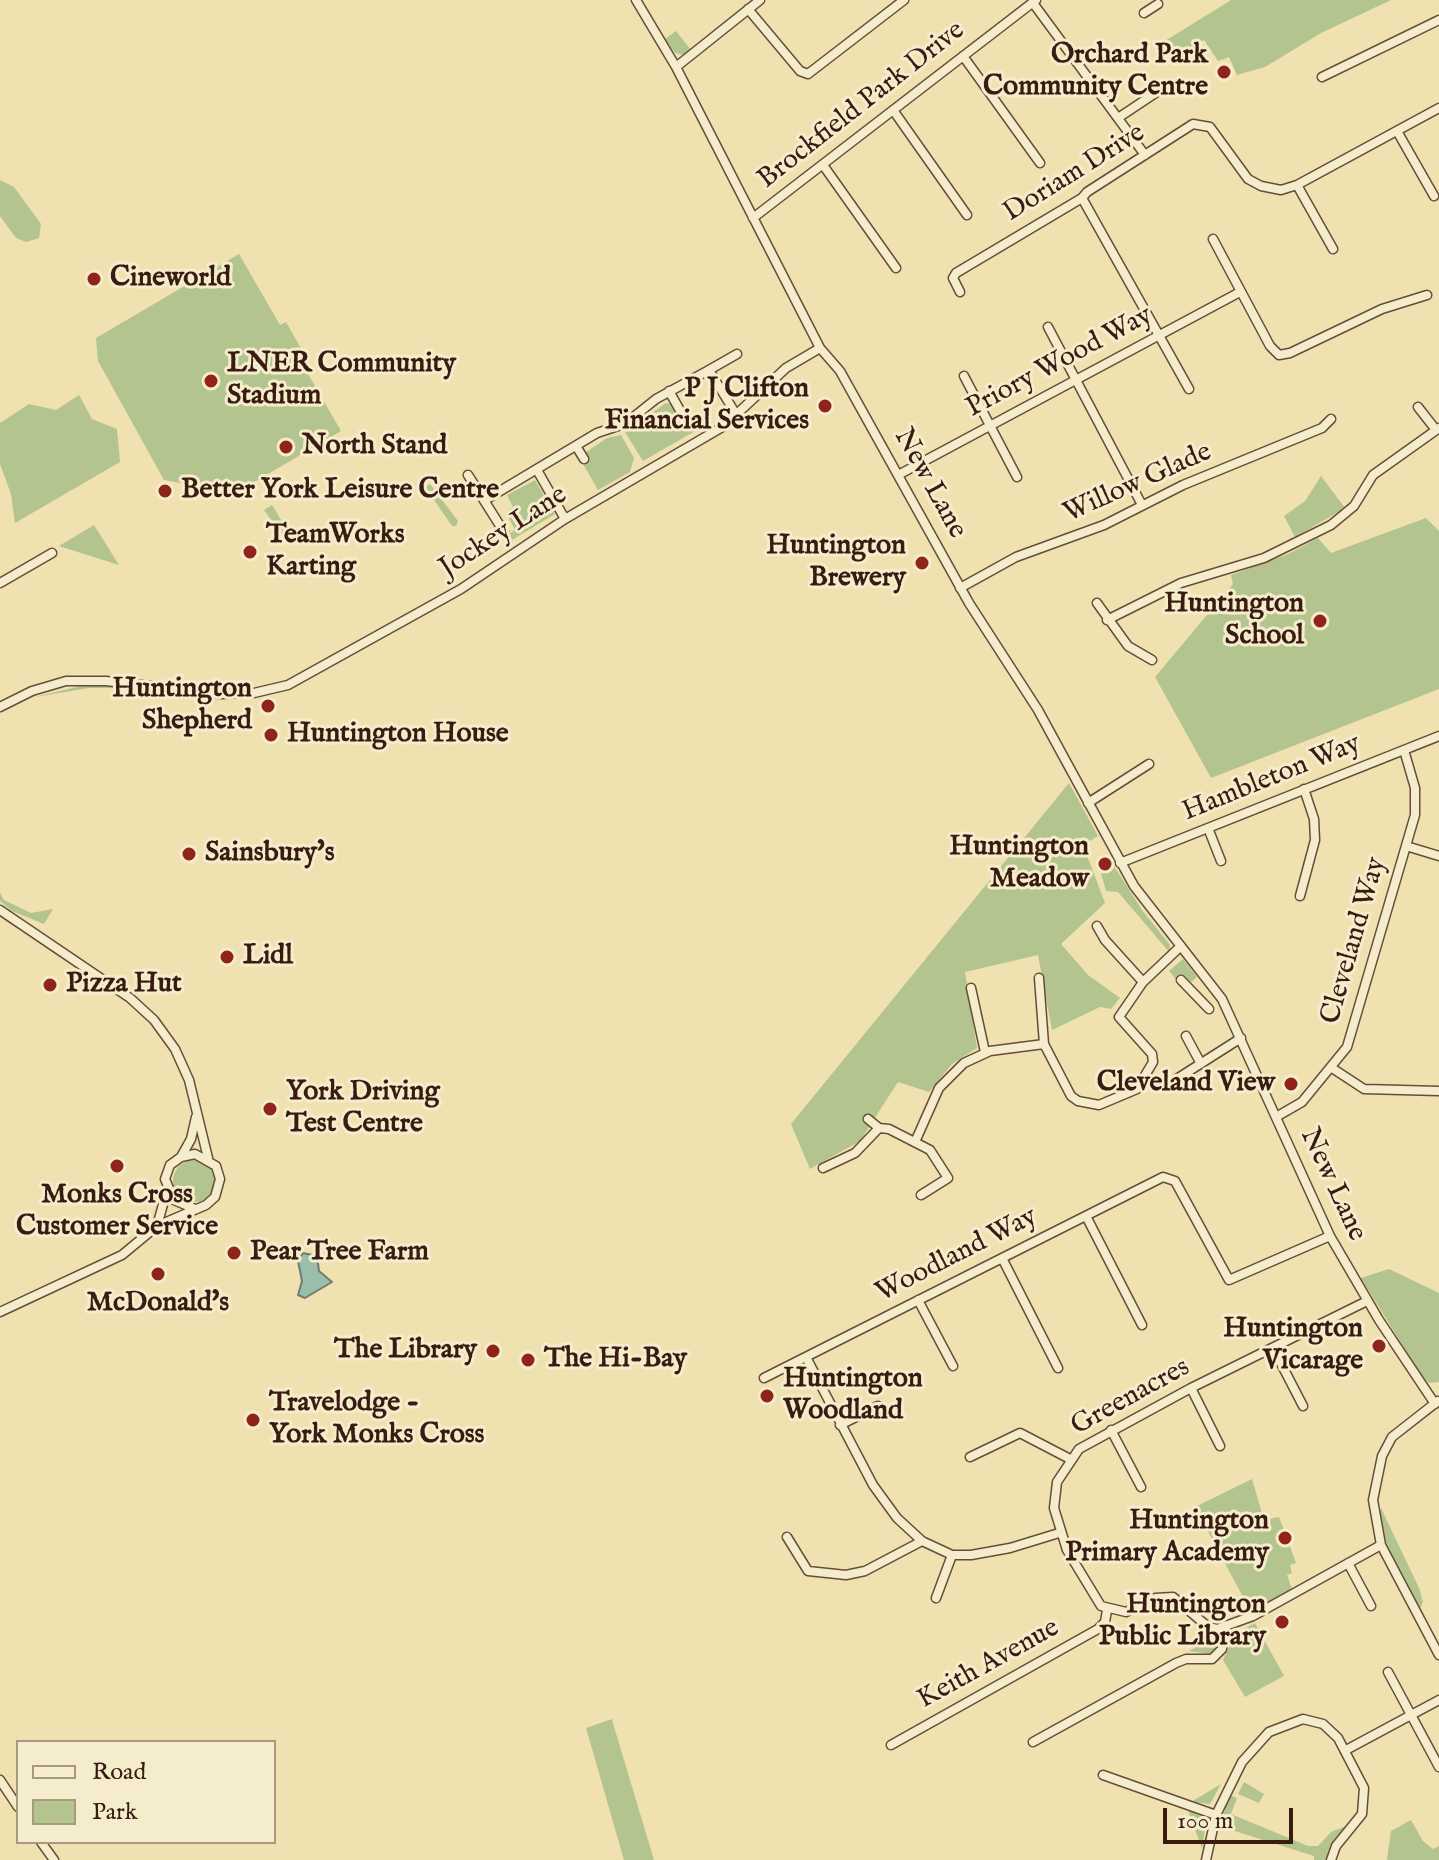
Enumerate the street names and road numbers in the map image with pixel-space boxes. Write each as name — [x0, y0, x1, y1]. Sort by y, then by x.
street label: Brockfield Park Drive — [752, 15, 972, 197]
street label: Doriam Drive — [998, 117, 1152, 231]
street label: Priory Wood Way — [961, 300, 1159, 426]
street label: New Lane — [885, 423, 973, 545]
street label: Willow Glade — [1059, 436, 1217, 532]
street label: Jockey Lane — [434, 479, 574, 587]
street label: Hambleton Way — [1178, 728, 1366, 830]
street label: Cleveland Way — [1315, 854, 1395, 1028]
street label: New Lane — [1291, 1123, 1373, 1247]
street label: Woodland Way — [871, 1201, 1043, 1311]
street label: Greenacres — [1066, 1352, 1196, 1444]
street label: Keith Avenue — [912, 1612, 1066, 1718]

